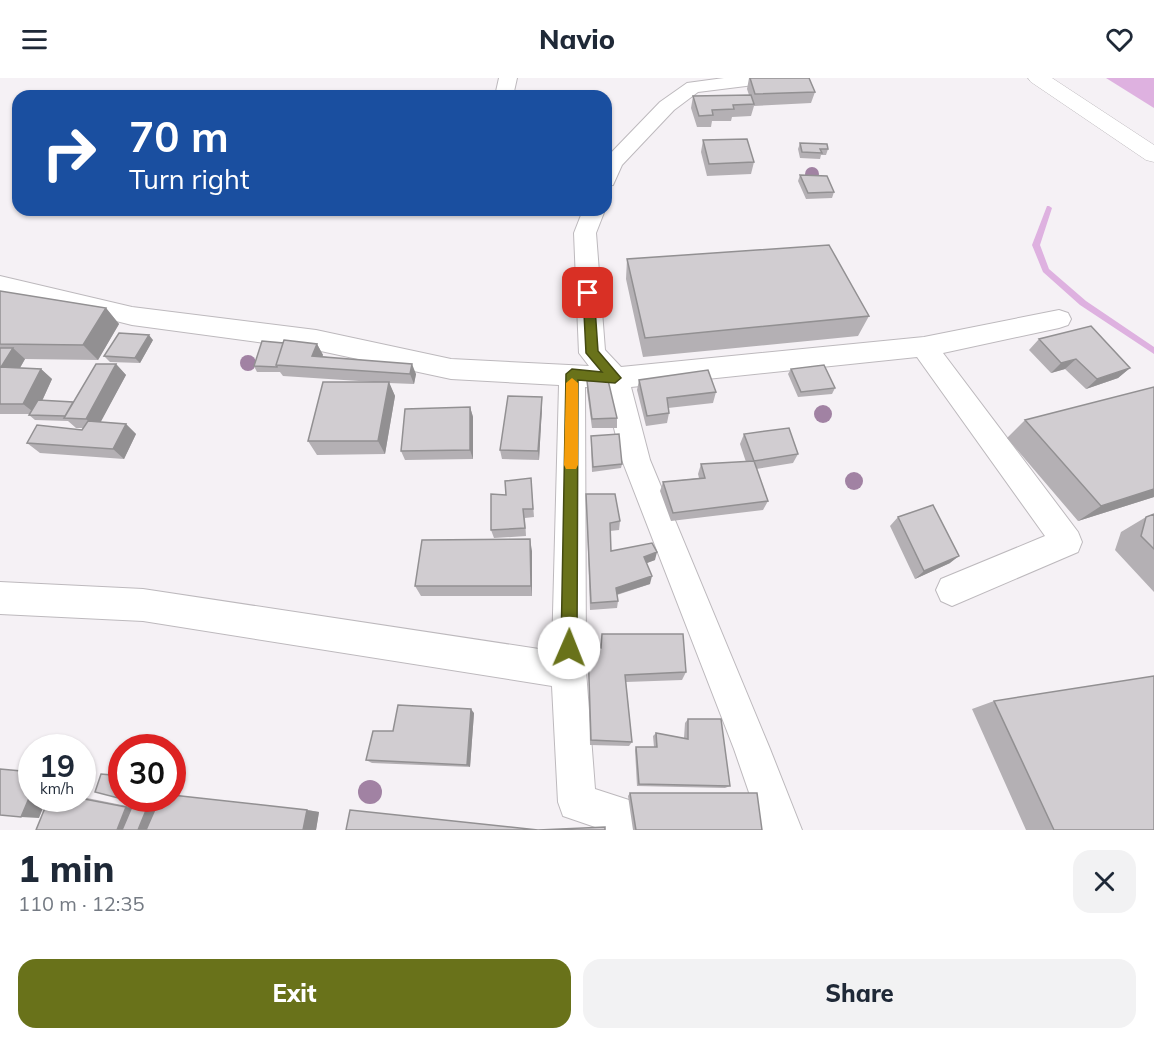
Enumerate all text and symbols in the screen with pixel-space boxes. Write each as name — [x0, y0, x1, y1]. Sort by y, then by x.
text: Navio — [539, 22, 615, 56]
icon: menu — [18, 23, 51, 56]
icon: heart — [1103, 23, 1136, 56]
text: 70 m — [129, 110, 229, 163]
icon: right — [30, 114, 108, 192]
text: Turn right — [129, 162, 249, 196]
pin — [562, 267, 613, 318]
icon: arrive — [571, 276, 604, 309]
position arrow — [537, 616, 601, 680]
speed limit sign: 30 — [108, 734, 186, 812]
text: 19 — [39, 747, 75, 785]
text: km/h — [40, 779, 74, 798]
text: 1 min — [18, 846, 114, 891]
button: close — [1073, 850, 1136, 913]
text: 110 m · 12:35 — [18, 891, 144, 916]
button: Exit — [18, 959, 571, 1028]
button: Share — [583, 959, 1136, 1028]

